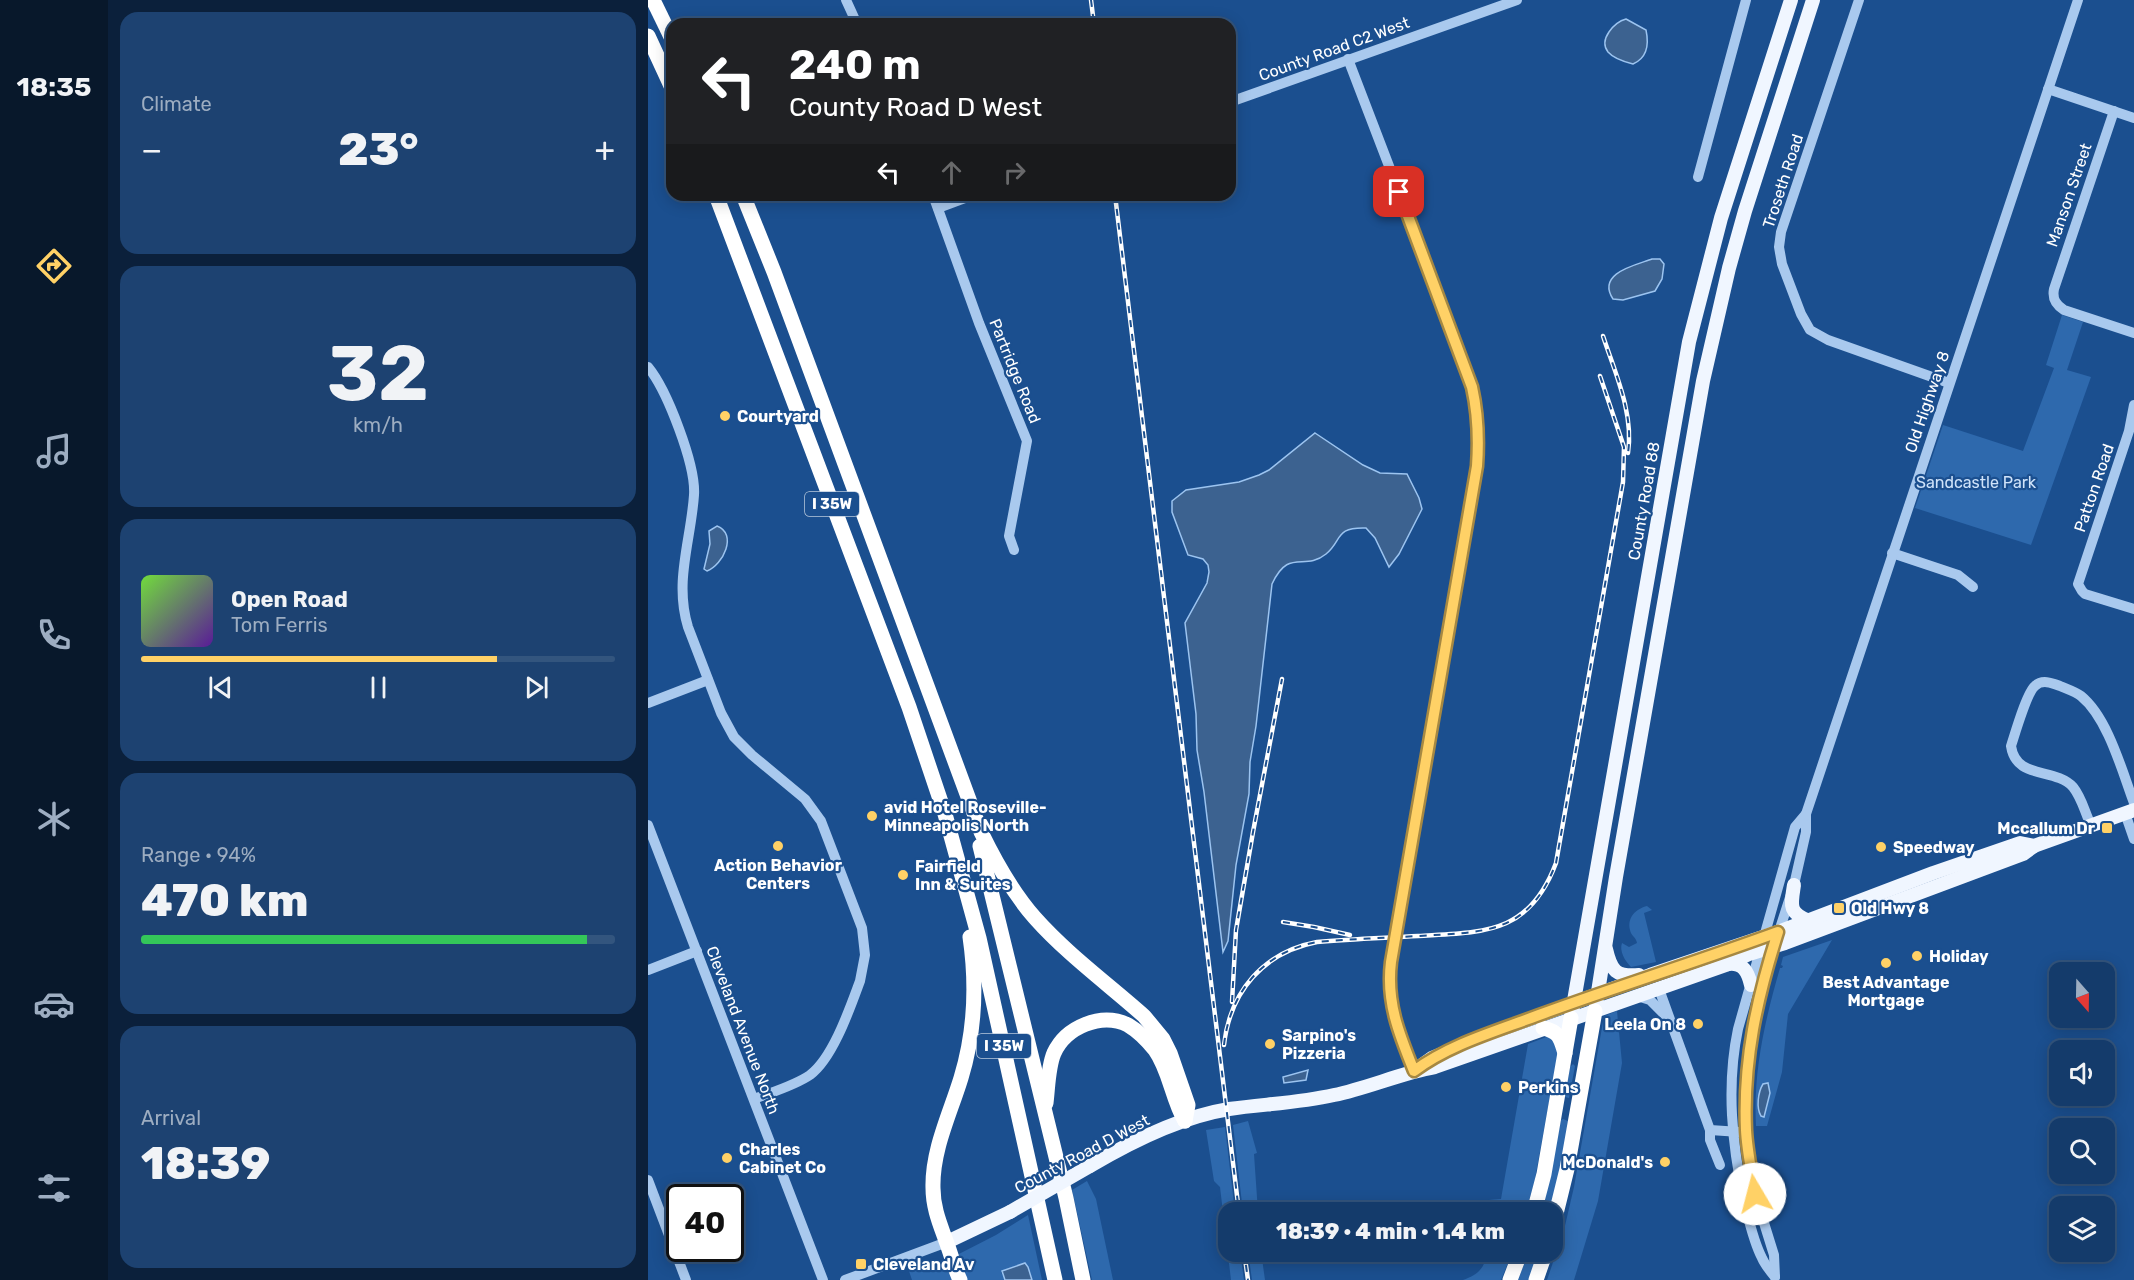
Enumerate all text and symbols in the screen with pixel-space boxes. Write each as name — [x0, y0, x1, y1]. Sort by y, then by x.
street label: County Road C2 West — [1256, 13, 1412, 85]
text: 240 m — [789, 40, 921, 90]
icon: left — [690, 42, 768, 120]
text: 18:35 — [17, 71, 91, 103]
text: County Road D West — [789, 91, 1042, 123]
text: Climate — [141, 92, 212, 116]
text: 23° — [338, 123, 419, 176]
text: − — [141, 130, 162, 169]
text: + — [594, 130, 615, 169]
street label: Troseth Road — [1759, 131, 1807, 231]
street label: Manson Street — [2042, 141, 2096, 249]
icon: left — [872, 156, 905, 189]
icon: ahead — [935, 156, 968, 189]
icon: right — [998, 156, 1031, 189]
pin — [1373, 166, 1424, 217]
icon: arrive — [1382, 175, 1415, 208]
icon: directions — [33, 245, 75, 287]
street label: Partridge Road — [985, 316, 1045, 426]
text: 32 — [327, 327, 429, 420]
street label: Old Highway 8 — [1901, 349, 1953, 455]
place label: Courtyard — [737, 407, 819, 426]
marker: Courtyard — [718, 409, 732, 423]
text: km/h — [353, 413, 403, 437]
icon: music — [33, 430, 75, 472]
street label: County Road 88 — [1624, 440, 1664, 562]
street label: Patton Road — [2070, 441, 2118, 535]
park label: Sandcastle Park — [1916, 473, 2037, 492]
road number: I 35W — [805, 492, 859, 516]
text: Open Road — [231, 586, 348, 613]
text: Tom Ferris — [231, 613, 328, 637]
icon: phone — [33, 614, 75, 656]
icon: previous — [204, 671, 237, 704]
icon: pause — [362, 671, 395, 704]
icon: next — [520, 671, 553, 704]
icon: climate — [33, 798, 75, 840]
place label: avid Hotel Roseville- Minneapolis North — [884, 798, 1047, 835]
marker: avid Hotel Roseville- Minneapolis North — [865, 809, 879, 823]
place label: Mccallum Dr — [1997, 819, 2096, 838]
marker: Mccallum Dr — [2100, 821, 2114, 835]
place label: Speedway — [1893, 838, 1975, 857]
marker: Action Behavior Centers — [771, 839, 785, 853]
marker: Speedway — [1874, 840, 1888, 854]
text: Range · 94% — [141, 843, 256, 867]
place label: Action Behavior Centers — [714, 856, 843, 893]
place label: Fairfield Inn & Suites — [915, 857, 1011, 894]
marker: Fairfield Inn & Suites — [896, 868, 910, 882]
text: 470 km — [141, 874, 308, 927]
place label: Old Hwy 8 — [1851, 899, 1929, 918]
marker: Old Hwy 8 — [1832, 901, 1846, 915]
street label: Cleveland Avenue North — [702, 943, 784, 1117]
place label: Holiday — [1929, 947, 1989, 966]
marker: Holiday — [1910, 949, 1924, 963]
marker: Best Advantage Mortgage — [1879, 956, 1893, 970]
north arrow — [2049, 962, 2115, 1028]
map controls — [2049, 962, 2115, 1262]
place label: Best Advantage Mortgage — [1823, 973, 1949, 1010]
icon: car — [33, 983, 75, 1025]
place label: Leela On 8 — [1604, 1015, 1686, 1034]
marker: Leela On 8 — [1691, 1017, 1705, 1031]
place label: Sarpino's Pizzeria — [1282, 1026, 1356, 1063]
road number: I 35W — [977, 1034, 1031, 1058]
marker: Sarpino's Pizzeria — [1263, 1037, 1277, 1051]
button: sound — [2049, 1040, 2115, 1106]
place label: Perkins — [1518, 1078, 1579, 1097]
marker: Perkins — [1499, 1080, 1513, 1094]
text: Arrival — [141, 1106, 201, 1130]
street label: County Road D West — [1011, 1110, 1153, 1198]
button: search — [2049, 1118, 2115, 1184]
text: 18:39 — [141, 1137, 270, 1190]
place label: Charles Cabinet Co — [739, 1140, 826, 1177]
marker: Charles Cabinet Co — [720, 1151, 734, 1165]
place label: McDonald's — [1562, 1153, 1653, 1172]
marker: McDonald's — [1658, 1155, 1672, 1169]
position arrow — [1723, 1162, 1787, 1226]
icon: filters — [33, 1167, 75, 1209]
speed limit sign: 40 — [666, 1184, 744, 1262]
button: layers — [2049, 1196, 2115, 1262]
text: 18:39 · 4 min · 1.4 km — [1276, 1218, 1505, 1245]
place label: Cleveland Av — [873, 1255, 975, 1274]
marker: Cleveland Av — [854, 1257, 868, 1271]

